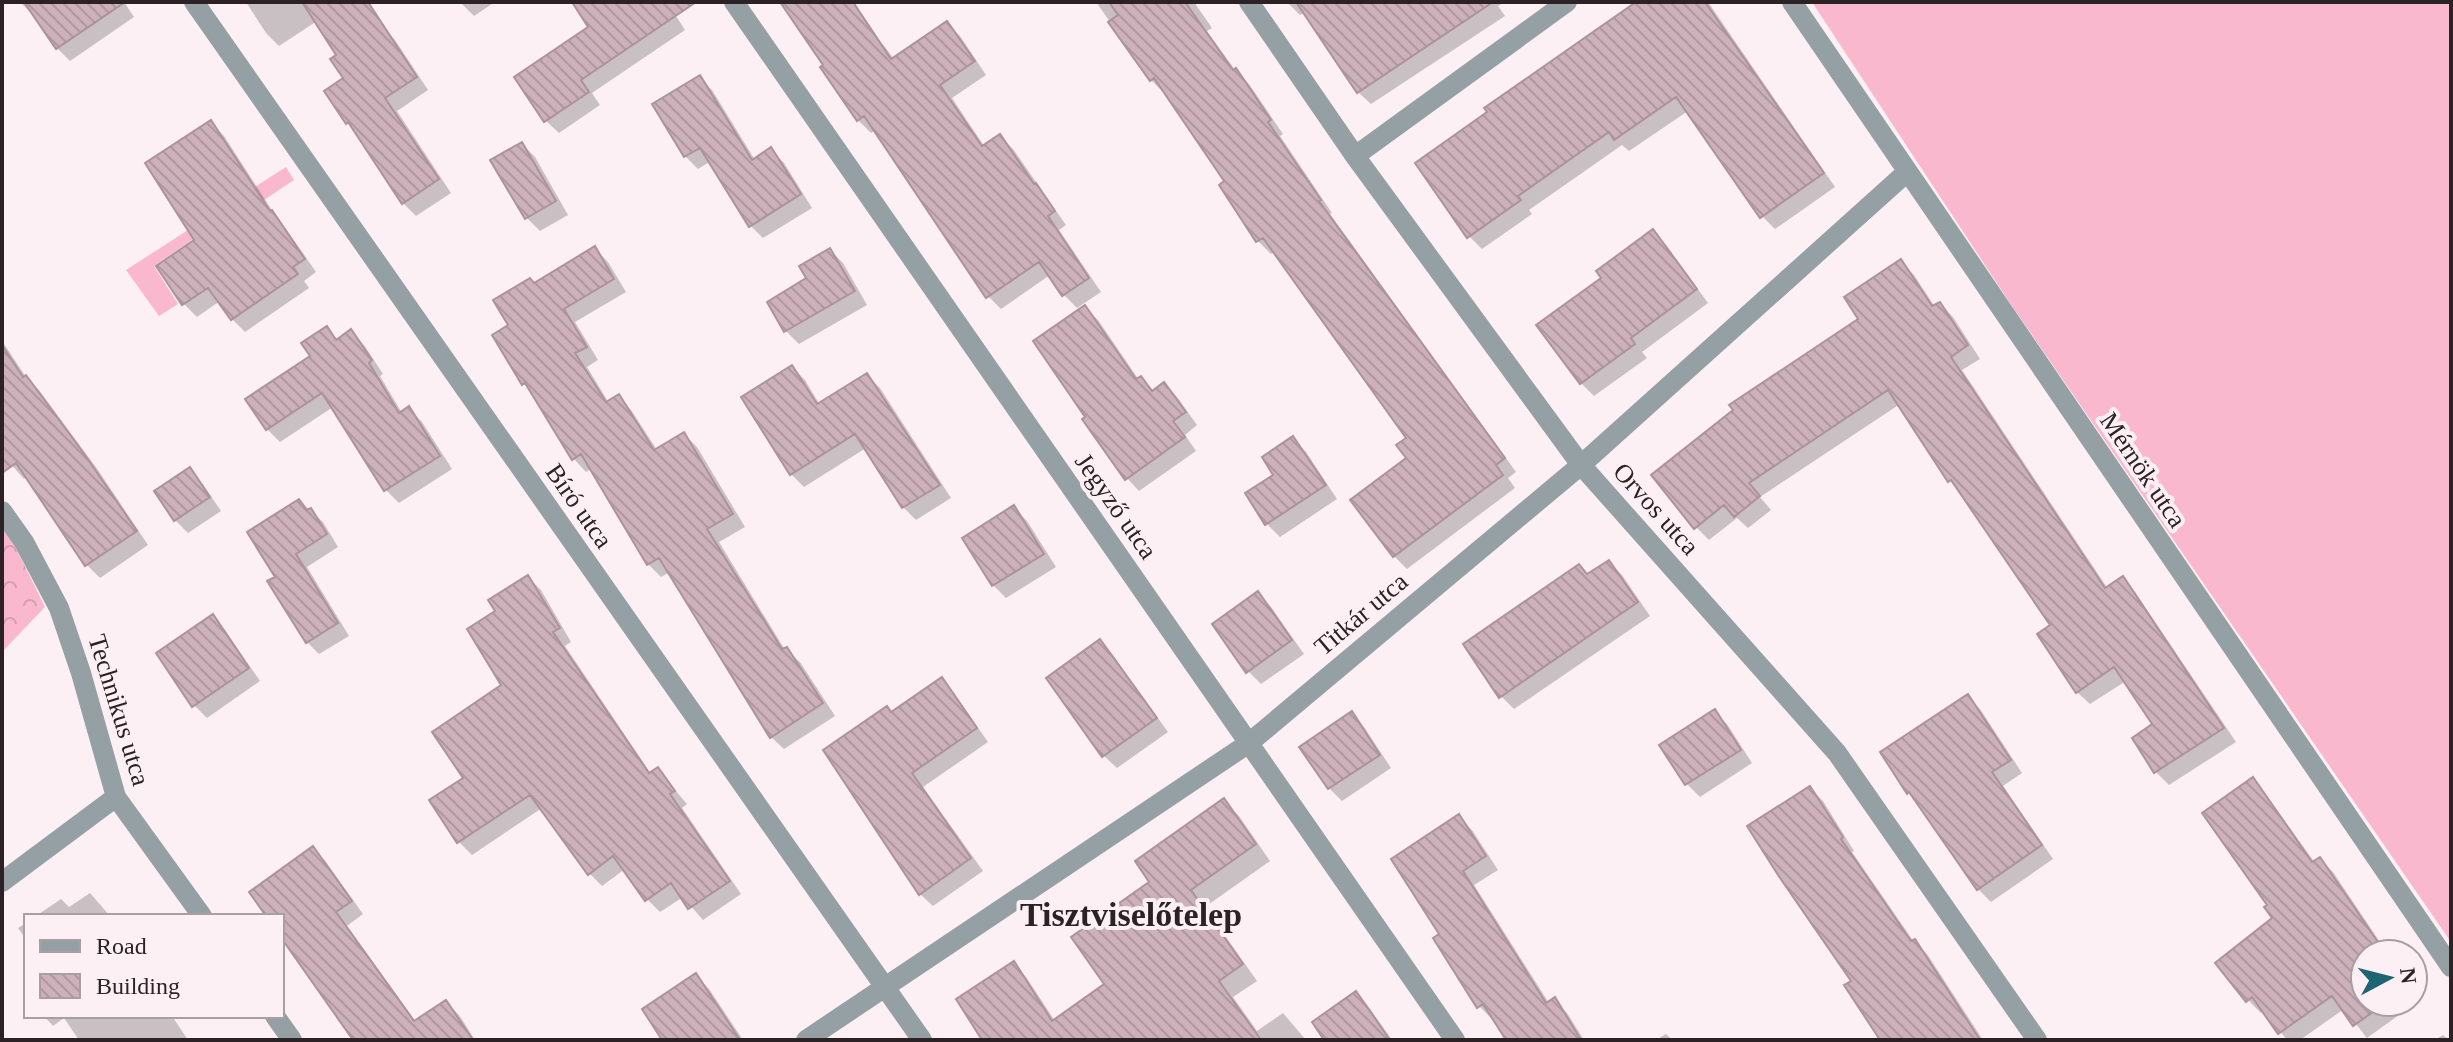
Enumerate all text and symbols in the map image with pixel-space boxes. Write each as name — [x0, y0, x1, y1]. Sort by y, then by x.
street label: Mérnök utca — [2094, 407, 2192, 533]
street label: Jegyző utca — [1069, 448, 1163, 565]
street label: Orvos utca — [1607, 457, 1705, 561]
street label: Bíró utca — [540, 458, 619, 554]
street label: Titkár utca — [1309, 566, 1414, 661]
street label: Technikus utca — [82, 631, 156, 789]
district label: Tisztviselőtelep — [1020, 896, 1242, 933]
legend — [24, 914, 284, 1018]
text: Road — [96, 933, 147, 959]
north arrow — [2349, 938, 2429, 1018]
text: N — [2395, 966, 2422, 985]
text: Building — [96, 973, 180, 999]

